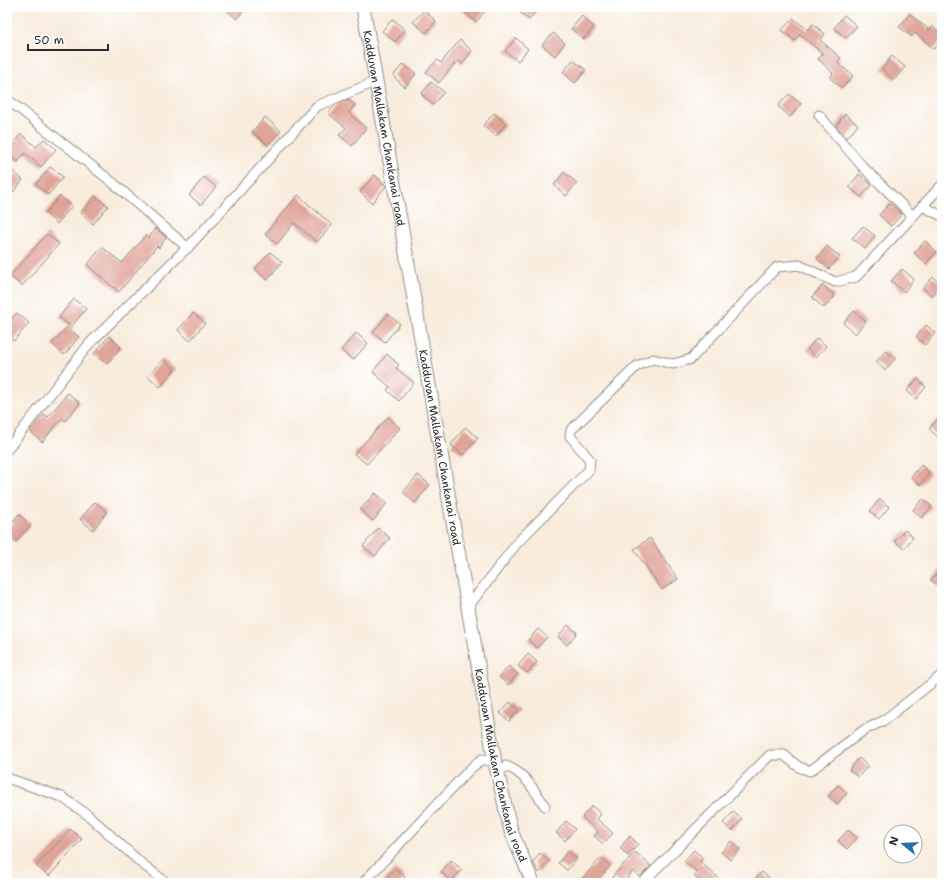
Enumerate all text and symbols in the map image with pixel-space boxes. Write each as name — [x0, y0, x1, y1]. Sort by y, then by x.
scale bar — [28, 26, 108, 52]
street label: Kadduvan Mallakam Chankanai road — [359, 29, 408, 227]
text: 50 m — [34, 32, 64, 48]
street label: Kadduvan Mallakam Chankanai road — [415, 348, 464, 547]
street label: Kadduvan Mallakam Chankanai road — [471, 667, 530, 865]
north arrow — [883, 824, 923, 864]
text: N — [885, 834, 903, 848]

